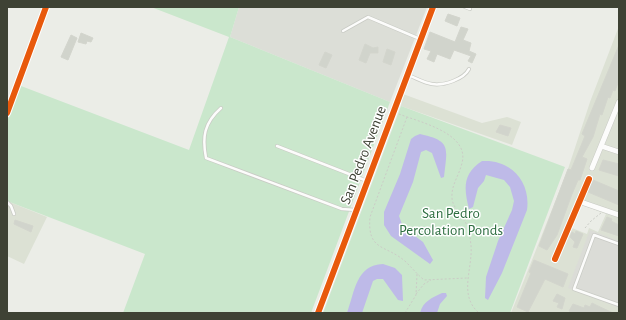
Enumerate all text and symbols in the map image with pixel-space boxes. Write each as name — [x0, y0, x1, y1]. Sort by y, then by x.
street label: San Pedro Avenue — [338, 104, 389, 206]
park label: San Pedro Percolation Ponds — [399, 206, 503, 238]

